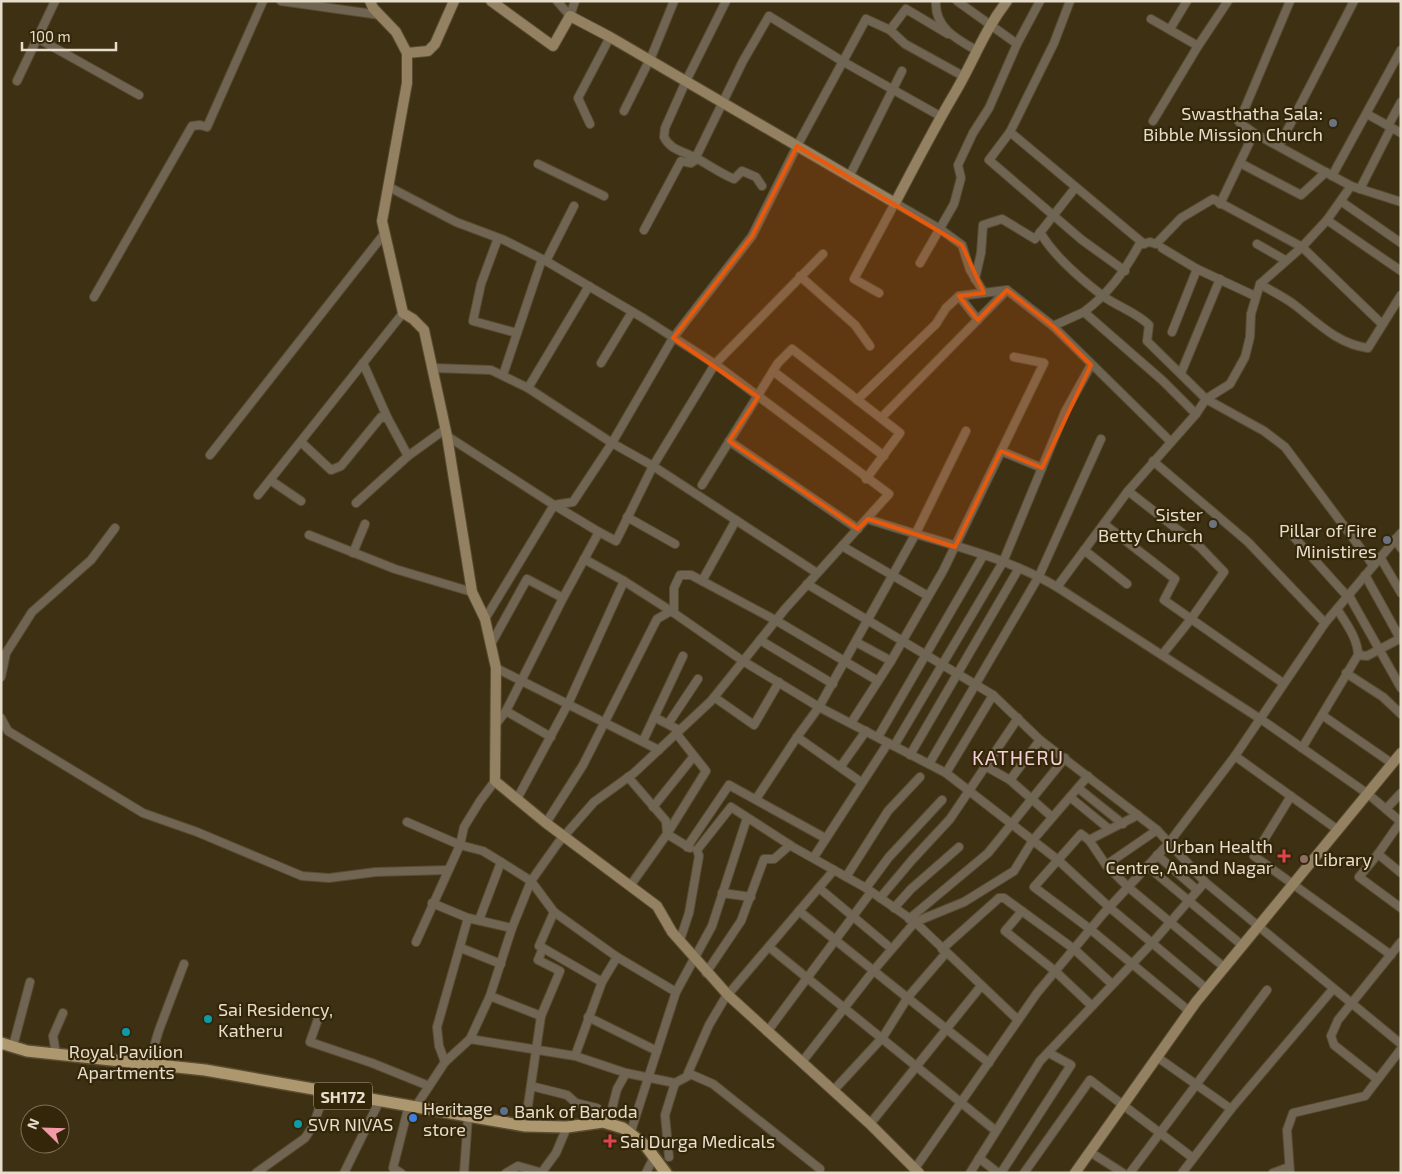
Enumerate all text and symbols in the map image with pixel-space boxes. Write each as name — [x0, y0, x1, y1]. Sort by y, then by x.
scale bar — [22, 20, 116, 52]
text: 100 m — [30, 27, 71, 45]
place label: Swasthatha Sala: Bibble Mission Church — [1143, 102, 1323, 145]
marker: Swasthatha Sala: Bibble Mission Church — [1327, 117, 1339, 129]
place label: Sister Betty Church — [1098, 503, 1203, 546]
marker: Sister Betty Church — [1207, 518, 1219, 530]
place label: Pillar of Fire Ministires — [1279, 519, 1377, 562]
marker: Pillar of Fire Ministires — [1381, 534, 1393, 546]
district label: KATHERU — [972, 745, 1064, 769]
place label: Urban Health Centre, Anand Nagar — [1105, 835, 1273, 878]
place label: Library — [1314, 848, 1372, 870]
marker: Urban Health Centre, Anand Nagar — [1277, 849, 1291, 863]
marker: Library — [1298, 853, 1310, 865]
place label: Sai Residency, Katheru — [218, 998, 333, 1041]
marker: Sai Residency, Katheru — [202, 1013, 214, 1025]
marker: Royal Pavilion Apartments — [120, 1026, 132, 1038]
place label: Royal Pavilion Apartments — [69, 1040, 183, 1083]
road number: SH172 — [314, 1082, 372, 1110]
place label: Heritage store — [423, 1097, 493, 1140]
place label: Bank of Baroda — [514, 1100, 638, 1122]
north arrow — [20, 1104, 70, 1154]
marker: Bank of Baroda — [498, 1105, 510, 1117]
marker: Heritage store — [407, 1112, 419, 1124]
place label: SVR NIVAS — [308, 1113, 393, 1135]
text: N — [23, 1116, 42, 1132]
marker: SVR NIVAS — [292, 1118, 304, 1130]
place label: Sai Durga Medicals — [620, 1130, 775, 1152]
marker: Sai Durga Medicals — [604, 1135, 616, 1147]

